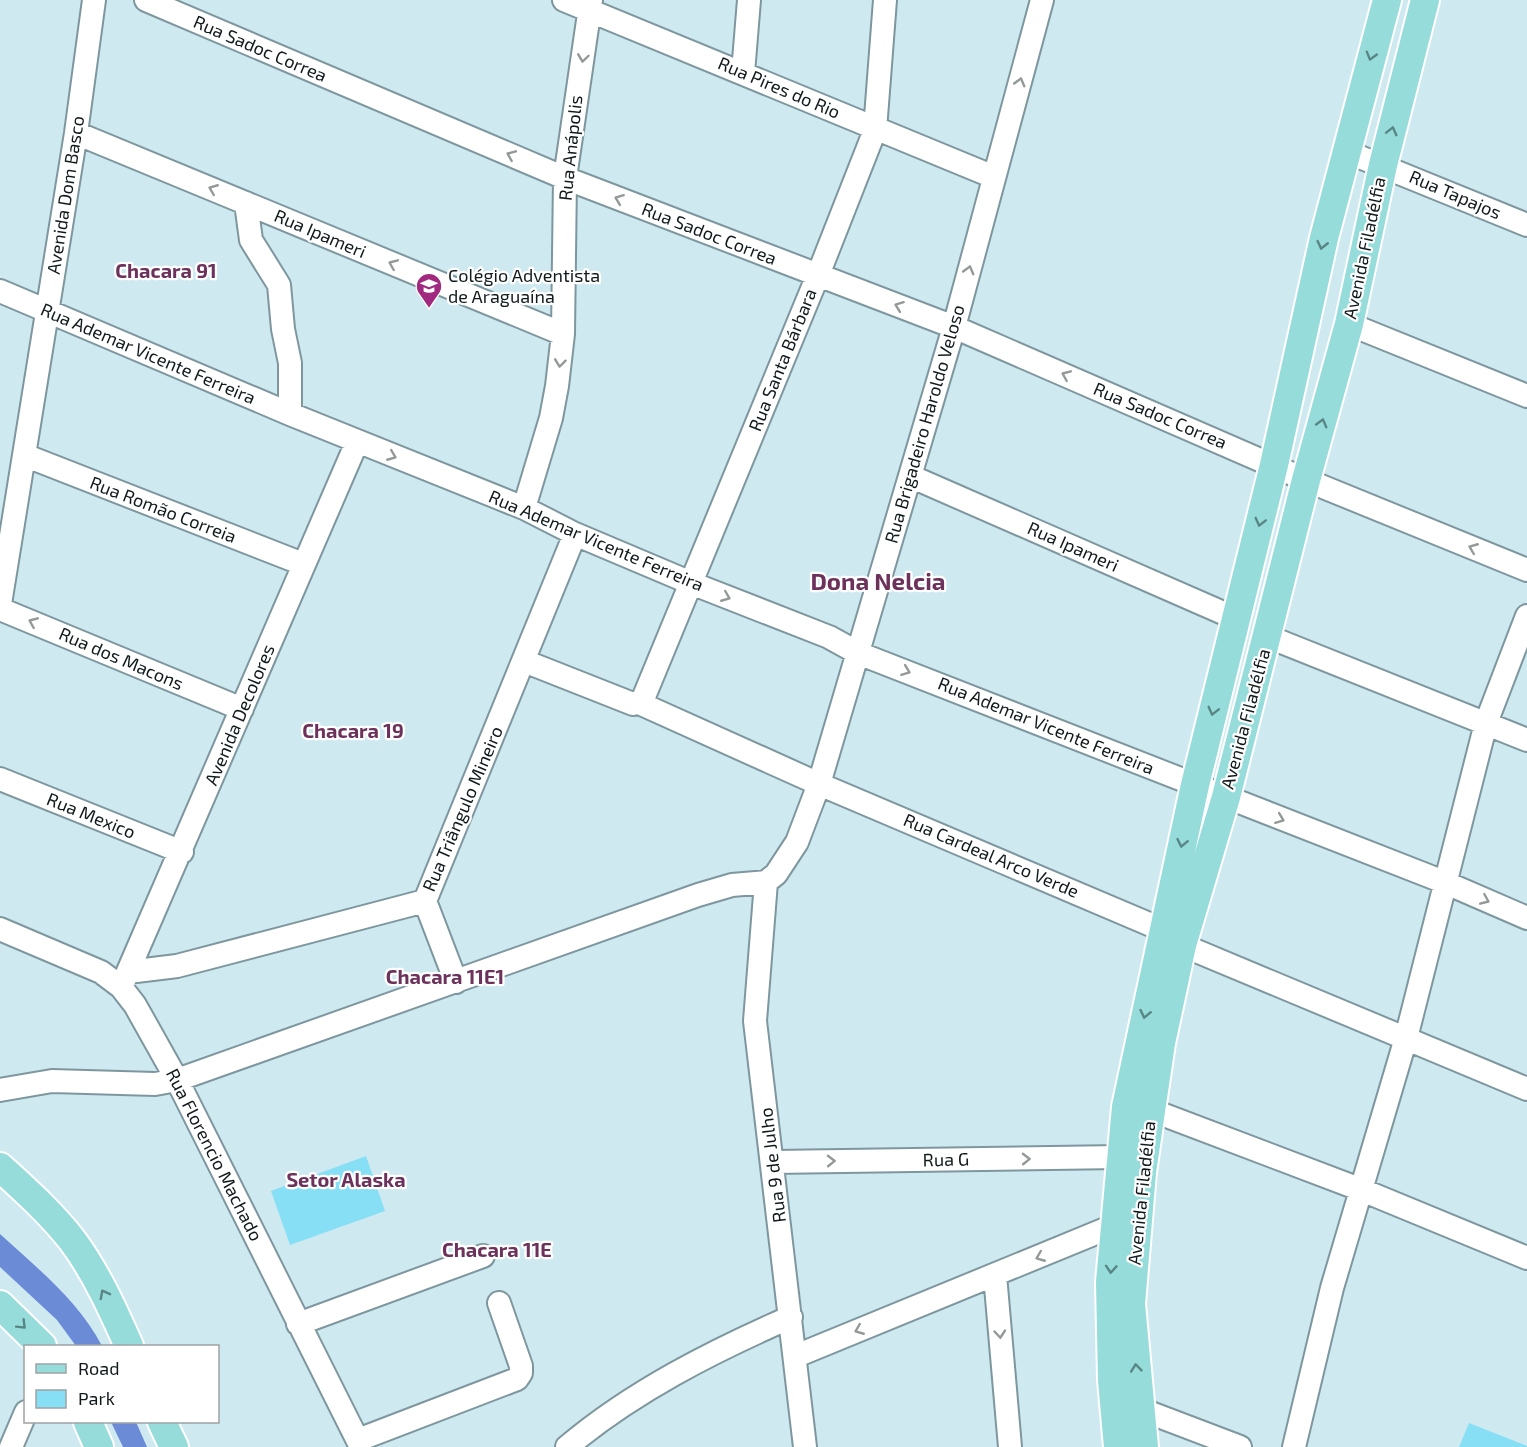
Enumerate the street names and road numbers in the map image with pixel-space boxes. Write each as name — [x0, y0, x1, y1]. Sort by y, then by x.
street label: Rua Sadoc Correa — [190, 10, 330, 86]
street label: Rua Pires do Rio — [715, 51, 844, 123]
street label: Rua Anápolis — [554, 94, 586, 202]
street label: Avenida Dom Basco — [42, 114, 88, 276]
street label: Rua Tapajos — [1406, 165, 1505, 223]
street label: Avenida Filadélfia — [1338, 175, 1390, 321]
street label: Rua Sadoc Correa — [639, 197, 780, 269]
street label: Rua Ipameri — [271, 204, 370, 262]
street label: Rua Santa Bárbara — [743, 285, 821, 434]
street label: Rua Ademar Vicente Ferreira — [38, 298, 259, 408]
street label: Rua Brigadeiro Haroldo Veloso — [879, 302, 969, 546]
street label: Rua Sadoc Correa — [1090, 377, 1230, 453]
street label: Rua Romão Correia — [87, 471, 240, 547]
street label: Rua Ademar Vicente Ferreira — [486, 485, 707, 595]
street label: Rua Ipameri — [1024, 516, 1122, 576]
street label: Rua dos Macons — [56, 622, 187, 694]
street label: Avenida Decolores — [199, 641, 279, 788]
street label: Avenida Filadélfia — [1216, 646, 1274, 791]
street label: Rua Ademar Vicente Ferreira — [935, 672, 1158, 779]
street label: Rua Triângulo Mineiro — [417, 723, 507, 895]
street label: Rua Mexico — [44, 787, 139, 843]
street label: Rua Cardeal Arco Verde — [900, 808, 1082, 902]
street label: Rua Florencio Machado — [162, 1065, 268, 1244]
street label: Rua 9 de Julho — [754, 1106, 790, 1224]
street label: Avenida Filadélfia — [1123, 1120, 1159, 1266]
street label: Rua G — [922, 1148, 969, 1170]

